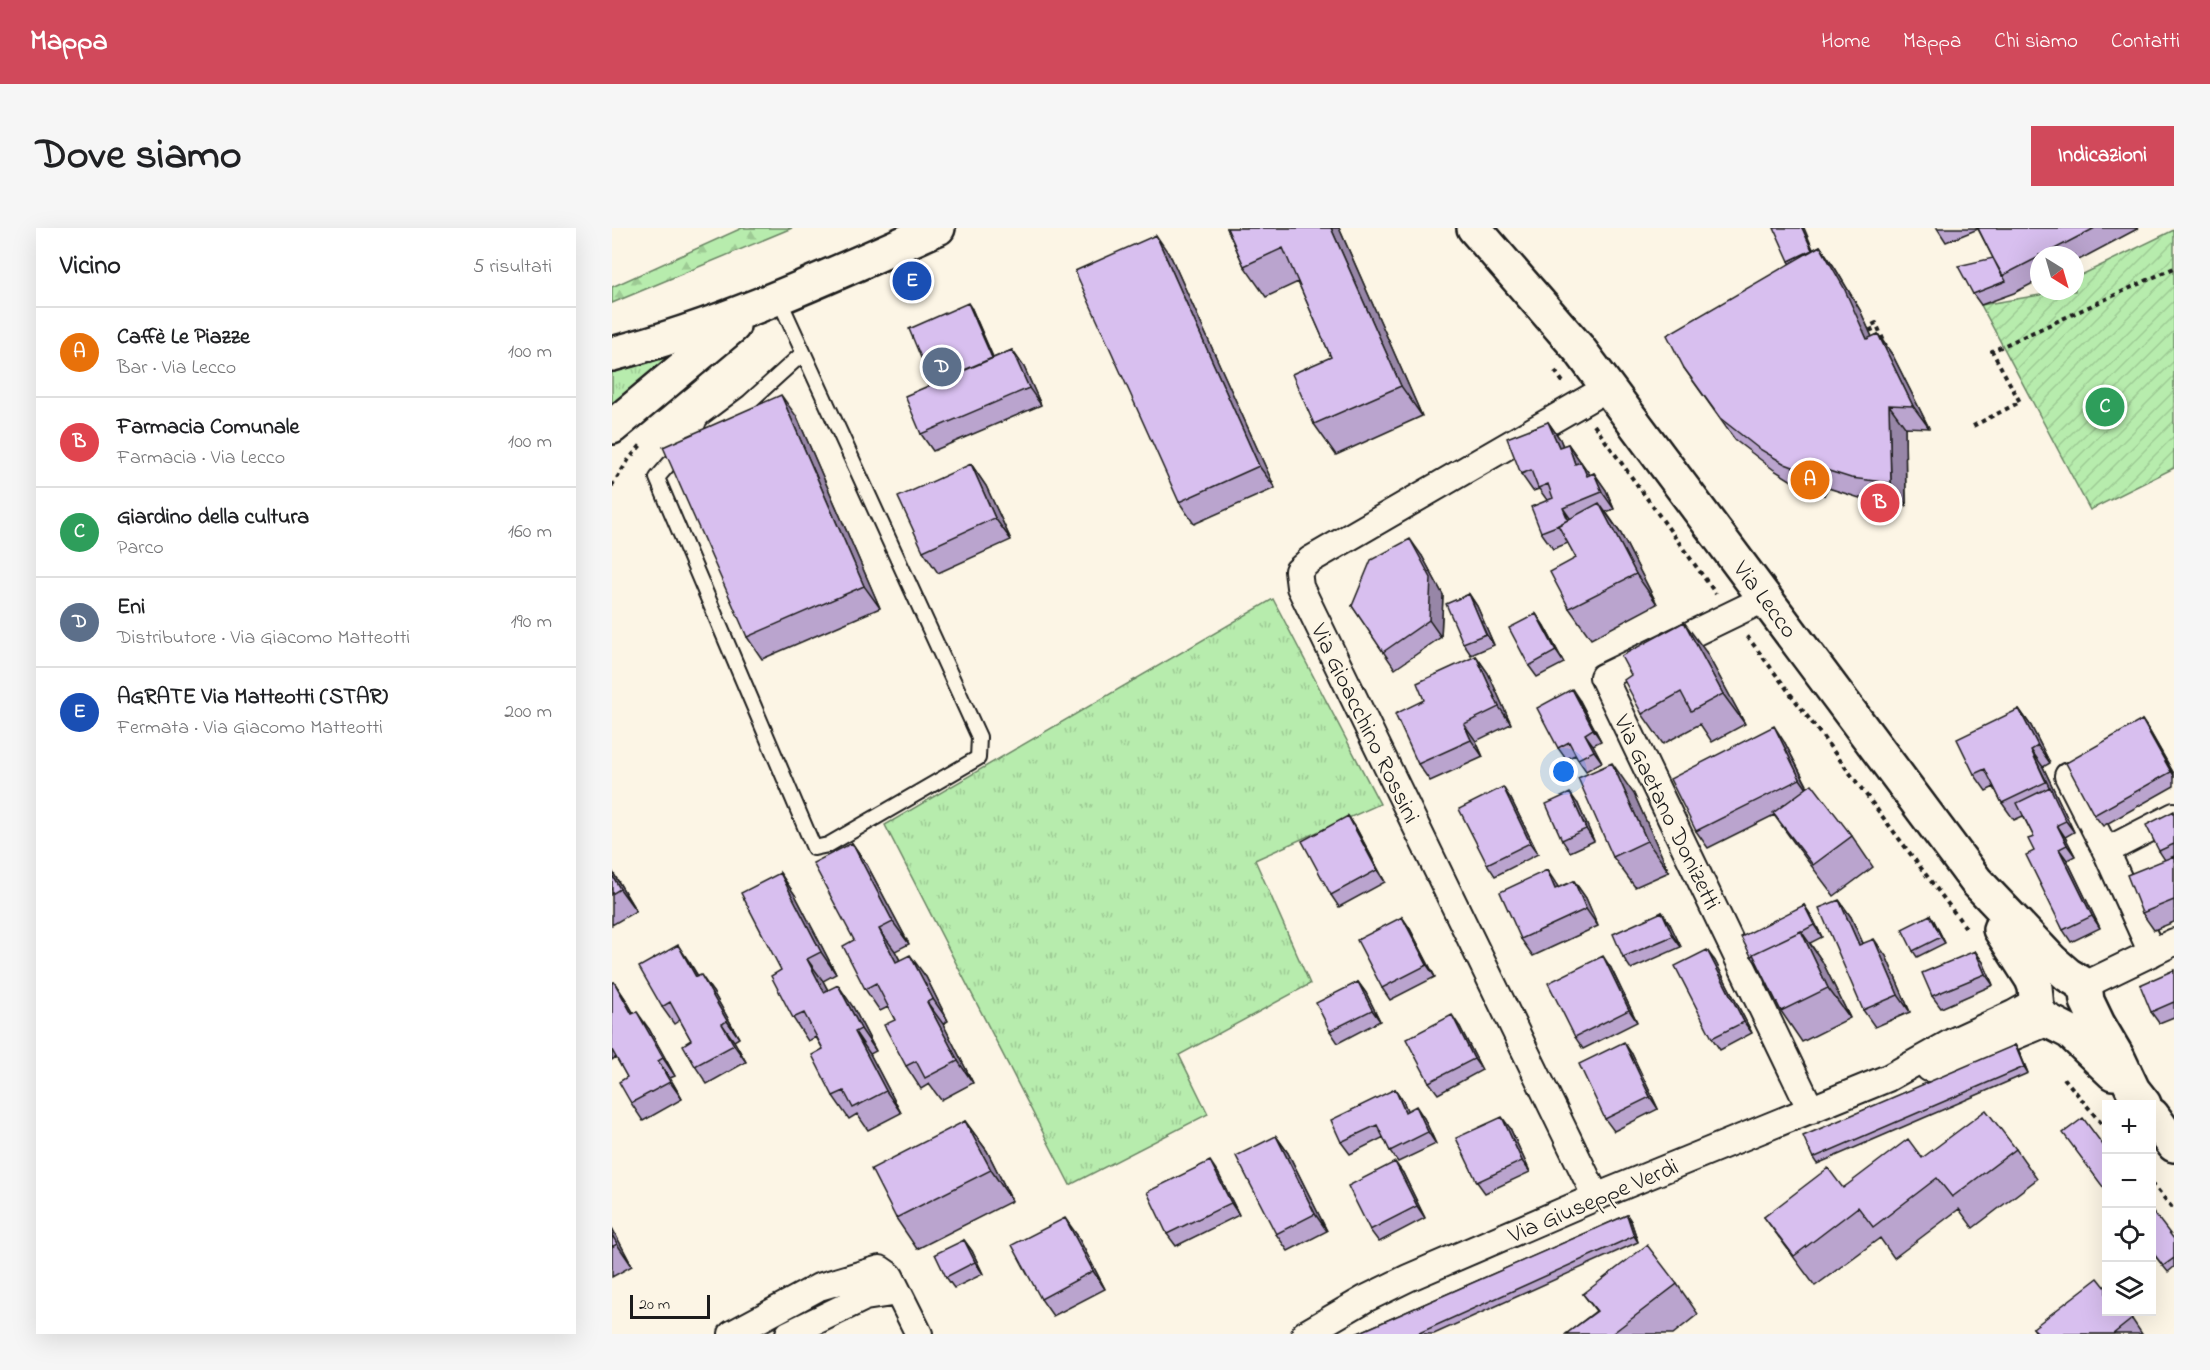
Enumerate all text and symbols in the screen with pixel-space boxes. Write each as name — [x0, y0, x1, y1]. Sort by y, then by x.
text: Mappa — [30, 22, 108, 63]
text: Home — [1821, 27, 1870, 57]
text: Mappa — [1903, 27, 1961, 57]
text: Chi siamo — [1994, 27, 2078, 57]
text: Contatti — [2111, 27, 2180, 57]
text: Dove siamo — [36, 126, 242, 187]
button: Indicazioni — [2031, 126, 2174, 186]
north arrow — [2030, 246, 2084, 300]
text: Vicino — [60, 248, 121, 286]
text: 5 risultati — [473, 253, 552, 282]
pin: E — [892, 259, 932, 304]
text: Caffè Le Piazze — [117, 322, 250, 354]
text: A — [73, 338, 86, 367]
text: 100 m — [508, 338, 552, 367]
pin: D — [922, 344, 962, 390]
text: Bar · Via Lecco — [117, 354, 236, 383]
pin: C — [2086, 384, 2124, 429]
text: Farmacia Comunale — [117, 412, 299, 444]
text: B — [73, 428, 86, 457]
text: 100 m — [508, 428, 552, 457]
text: Farmacia · Via Lecco — [117, 444, 285, 473]
pin: A — [1790, 458, 1830, 502]
pin: B — [1860, 480, 1900, 526]
text: Giardino della cultura — [117, 502, 309, 534]
text: C — [74, 518, 85, 547]
text: 160 m — [508, 518, 552, 547]
text: Parco — [117, 534, 164, 563]
street label: Via Lecco — [1723, 554, 1805, 647]
text: Eni — [117, 592, 145, 624]
text: D — [72, 608, 87, 637]
text: 190 m — [510, 608, 552, 637]
street label: Via Gioacchino Rossini — [1300, 617, 1427, 830]
text: Distributore · Via Giacomo Matteotti — [117, 624, 410, 653]
text: AGRATE Via Matteotti (STAR) — [117, 682, 388, 714]
text: E — [73, 698, 86, 727]
text: 200 m — [504, 698, 552, 727]
street label: Via Gaetano Donizetti — [1603, 709, 1728, 917]
text: Fermata · Via Giacomo Matteotti — [117, 714, 383, 743]
your location — [1549, 757, 1578, 786]
map controls — [2102, 1100, 2156, 1316]
button: + — [2102, 1100, 2156, 1154]
street label: Via Giuseppe Verdi — [1502, 1151, 1685, 1254]
button: − — [2102, 1154, 2156, 1208]
button: locate — [2102, 1208, 2156, 1262]
button: layers — [2102, 1262, 2156, 1316]
scale bar — [630, 1292, 710, 1320]
text: 20 m — [639, 1293, 670, 1317]

